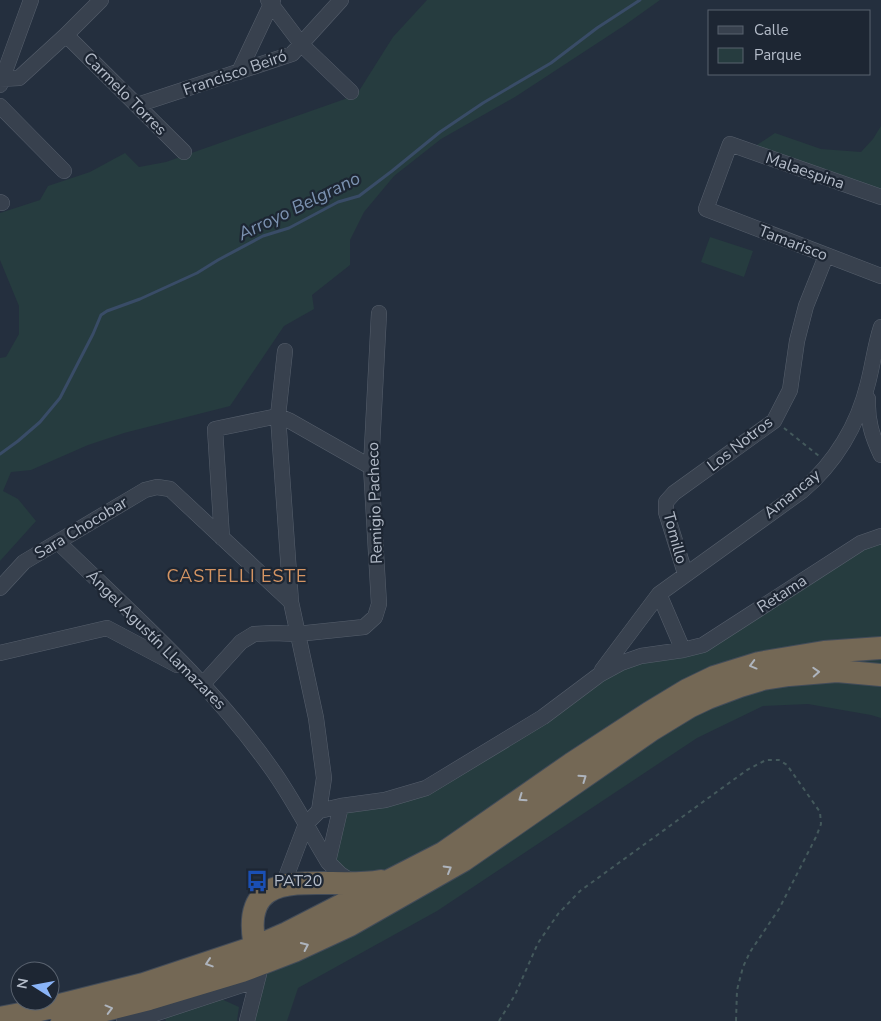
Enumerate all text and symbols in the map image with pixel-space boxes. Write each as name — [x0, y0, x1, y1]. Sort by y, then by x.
legend — [708, 10, 871, 75]
text: Calle — [754, 20, 789, 40]
street label: Francisco Beiró — [180, 45, 290, 101]
text: Parque — [754, 45, 802, 65]
street label: Carmelo Torres — [79, 48, 171, 140]
street label: Malaespina — [763, 147, 847, 195]
water label: Arroyo Belgrano — [233, 166, 364, 246]
street label: Tamarisco — [755, 220, 831, 266]
street label: Los Notros — [703, 411, 777, 477]
street label: Remigio Pacheco — [362, 442, 388, 564]
street label: Amancay — [759, 464, 826, 524]
street label: Sara Chocobar — [30, 491, 132, 564]
street label: Tomillo — [658, 510, 693, 567]
district label: CASTELLI ESTE — [166, 564, 308, 588]
street label: Ángel Agustín Llamazares — [81, 565, 231, 715]
street label: Retama — [753, 570, 811, 618]
one-way arrow — [748, 659, 757, 670]
one-way arrow — [813, 667, 821, 678]
one-way arrow — [577, 775, 586, 784]
one-way arrow — [518, 792, 528, 801]
one-way arrow — [443, 865, 452, 875]
bus stop icon: PAT20 — [244, 868, 270, 894]
place label: PAT20 — [274, 870, 322, 892]
one-way arrow — [300, 942, 309, 952]
one-way arrow — [205, 957, 213, 967]
north arrow — [10, 961, 60, 1011]
text: N — [12, 977, 33, 991]
one-way arrow — [104, 1005, 113, 1015]

